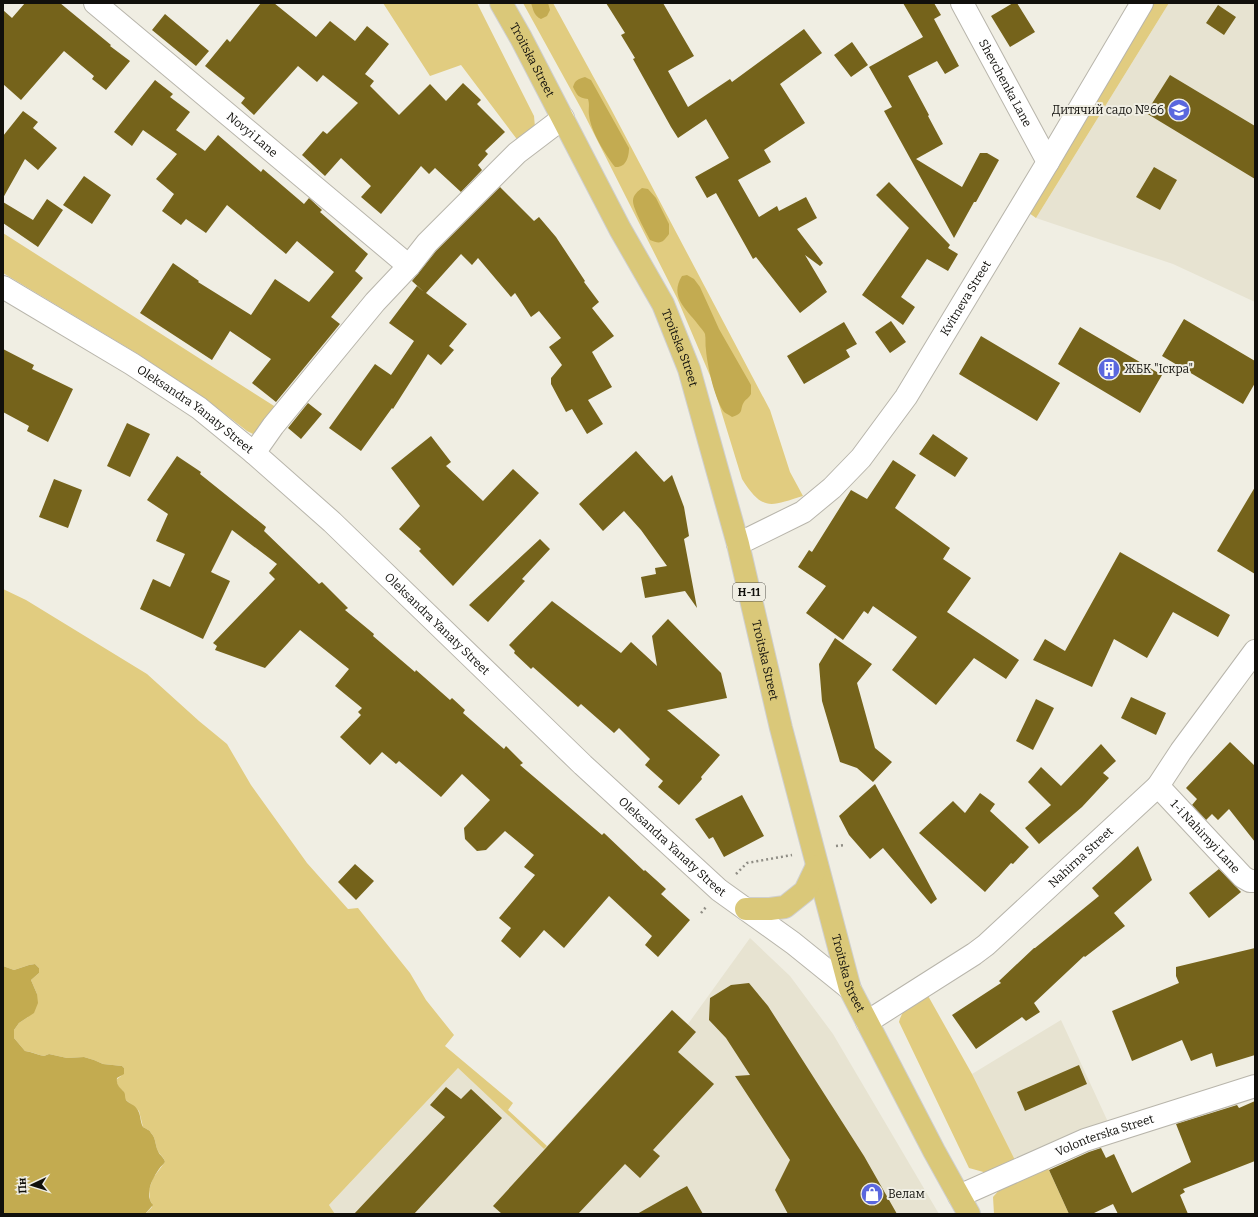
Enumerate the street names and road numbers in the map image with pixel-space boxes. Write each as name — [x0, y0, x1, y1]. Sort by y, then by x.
street label: Troitska Street — [507, 21, 558, 100]
street label: Shevchenka Lane — [976, 37, 1035, 129]
street label: Novyi Lane — [224, 109, 280, 160]
street label: Kvitneva Street — [938, 258, 994, 338]
street label: Troitska Street — [659, 307, 701, 389]
street label: Oleksandra Yanaty Street — [134, 362, 257, 457]
street label: Oleksandra Yanaty Street — [382, 570, 493, 678]
road number: Н-11 — [733, 583, 765, 601]
street label: Troitska Street — [749, 619, 781, 702]
street label: Oleksandra Yanaty Street — [616, 794, 729, 900]
street label: 1-i Nahirnyi Lane — [1167, 797, 1243, 876]
street label: Nahirna Street — [1046, 824, 1116, 890]
street label: Troitska Street — [829, 933, 868, 1015]
street label: Volonterska Street — [1053, 1111, 1156, 1159]

